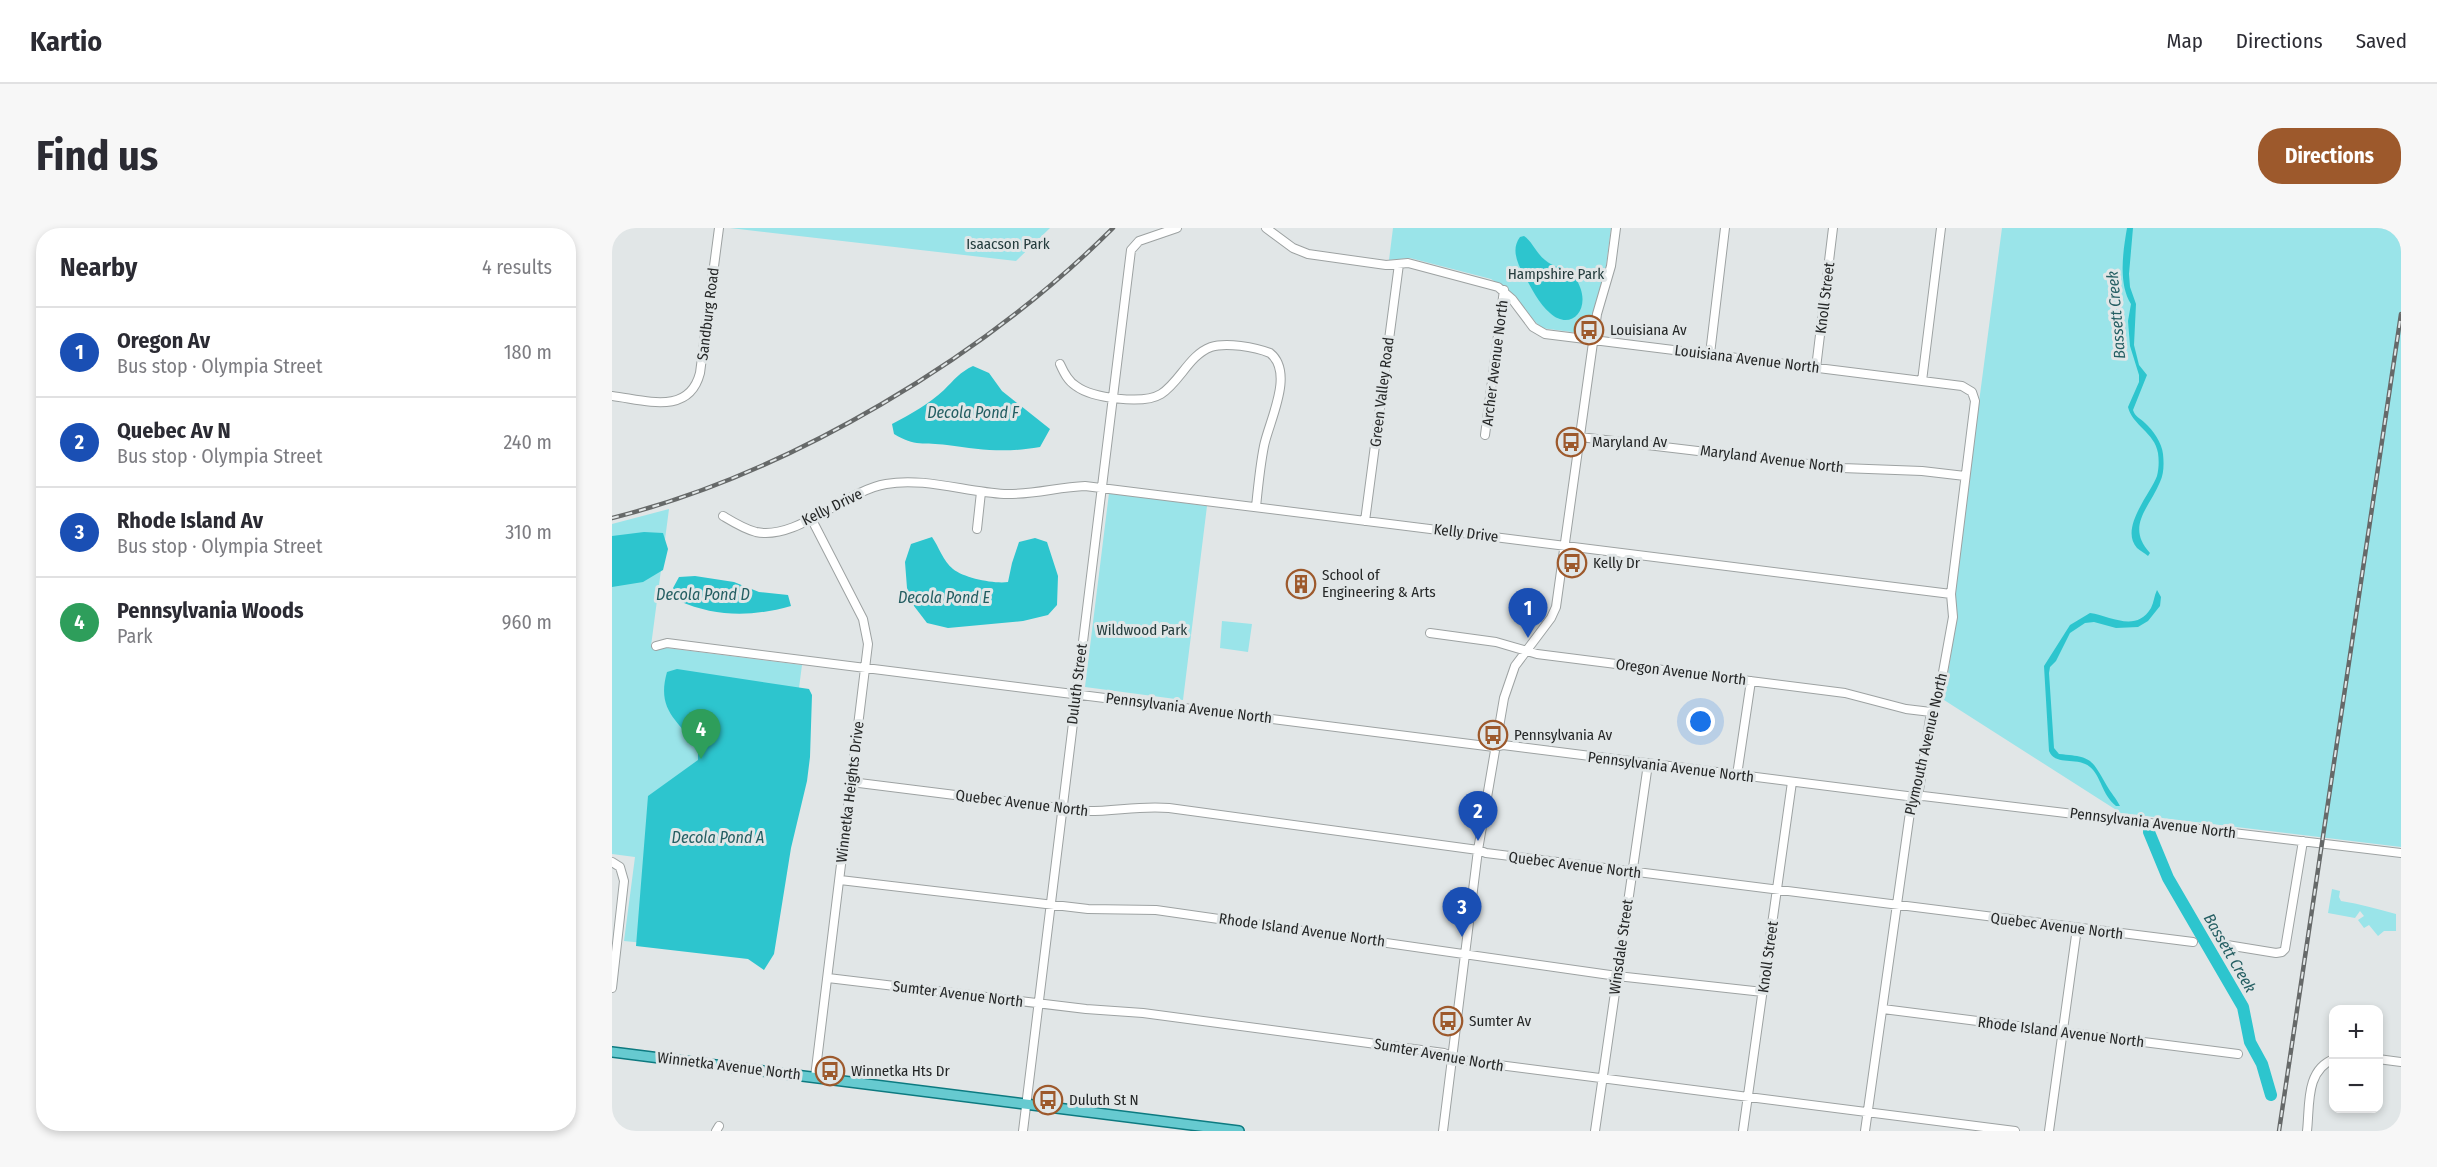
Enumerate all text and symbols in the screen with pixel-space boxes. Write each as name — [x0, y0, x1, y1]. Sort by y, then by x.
text: Kartio — [30, 25, 102, 58]
text: Map — [2166, 28, 2203, 54]
text: Directions — [2236, 28, 2323, 54]
text: Saved — [2356, 28, 2407, 54]
button: Directions — [2258, 128, 2401, 184]
text: Find us — [36, 131, 158, 181]
park label: Isaacson Park — [966, 235, 1050, 253]
text: Nearby — [60, 252, 137, 283]
text: 4 results — [482, 255, 552, 279]
street label: Knoll Street — [1812, 261, 1838, 335]
park label: Hampshire Park — [1508, 265, 1604, 283]
street label: Sandburg Road — [693, 267, 723, 361]
water label: Bassett Creek — [2103, 270, 2129, 360]
street label: Archer Avenue North — [1478, 299, 1512, 427]
bus stop icon: Louisiana Av — [1573, 314, 1605, 346]
place label: Louisiana Av — [1610, 321, 1687, 339]
text: Oregon Av — [117, 327, 210, 354]
street label: Green Valley Road — [1366, 336, 1398, 448]
text: 1 — [75, 340, 84, 364]
text: 180 m — [504, 340, 552, 364]
street label: Louisiana Avenue North — [1674, 341, 1820, 377]
text: Bus stop · Olympia Street — [117, 354, 323, 378]
water label: Decola Pond F — [927, 403, 1020, 422]
text: Quebec Av N — [117, 417, 231, 444]
bus stop icon: Maryland Av — [1555, 426, 1587, 458]
text: 2 — [75, 430, 84, 454]
text: 240 m — [503, 430, 552, 454]
place label: Maryland Av — [1592, 433, 1668, 451]
street label: Maryland Avenue North — [1699, 441, 1845, 477]
text: Bus stop · Olympia Street — [117, 444, 323, 468]
street label: Kelly Drive — [799, 485, 865, 529]
text: Rhode Island Av — [117, 507, 263, 534]
text: 3 — [75, 520, 84, 544]
text: 310 m — [505, 520, 552, 544]
street label: Kelly Drive — [1433, 520, 1499, 546]
text: Bus stop · Olympia Street — [117, 534, 323, 558]
bus stop icon: Kelly Dr — [1556, 547, 1588, 579]
place label: Kelly Dr — [1593, 554, 1641, 572]
place label: School of Engineering & Arts — [1322, 566, 1436, 601]
building icon: School of Engineering & Arts — [1285, 568, 1317, 600]
water label: Decola Pond D — [656, 585, 750, 604]
water label: Decola Pond E — [898, 588, 990, 607]
pin: 1 — [1508, 588, 1548, 638]
text: Pennsylvania Woods — [117, 597, 304, 624]
text: 4 — [74, 610, 85, 634]
text: 960 m — [502, 610, 552, 634]
park label: Wildwood Park — [1097, 621, 1187, 639]
text: Park — [117, 624, 153, 648]
street label: Duluth Street — [1063, 642, 1091, 726]
street label: Oregon Avenue North — [1615, 655, 1747, 689]
street label: Plymouth Avenue North — [1901, 671, 1951, 817]
street label: Pennsylvania Avenue North — [1105, 689, 1273, 727]
your location — [1686, 707, 1715, 736]
pin: 4 — [682, 710, 721, 759]
bus stop icon: Pennsylvania Av — [1477, 719, 1509, 751]
street label: Winnetka Heights Drive — [832, 720, 868, 864]
place label: Pennsylvania Av — [1514, 726, 1613, 744]
street label: Pennsylvania Avenue North — [1587, 748, 1755, 786]
street label: Quebec Avenue North — [955, 786, 1089, 820]
pin: 2 — [1458, 792, 1498, 841]
street label: Pennsylvania Avenue North — [2069, 804, 2237, 842]
water label: Decola Pond A — [672, 828, 764, 847]
street label: Quebec Avenue North — [1508, 848, 1642, 882]
pin: 3 — [1442, 888, 1482, 937]
street label: Winsdale Street — [1605, 898, 1637, 996]
street label: Rhode Island Avenue North — [1218, 909, 1386, 951]
street label: Quebec Avenue North — [1990, 909, 2124, 943]
water label: Bassett Creek — [2200, 910, 2260, 996]
street label: Knoll Street — [1754, 920, 1782, 994]
street label: Sumter Avenue North — [892, 977, 1024, 1011]
bus stop icon: Sumter Av — [1432, 1005, 1464, 1037]
map controls — [2329, 1005, 2383, 1113]
button: + — [2329, 1005, 2383, 1059]
place label: Sumter Av — [1469, 1012, 1532, 1030]
street label: Rhode Island Avenue North — [1977, 1013, 2145, 1051]
street label: Sumter Avenue North — [1373, 1035, 1505, 1075]
street label: Winnetka Avenue North — [656, 1048, 802, 1084]
bus stop icon: Winnetka Hts Dr — [814, 1055, 846, 1087]
button: − — [2329, 1059, 2383, 1113]
place label: Winnetka Hts Dr — [851, 1062, 950, 1080]
bus stop icon: Duluth St N — [1032, 1084, 1064, 1116]
place label: Duluth St N — [1069, 1091, 1139, 1109]

